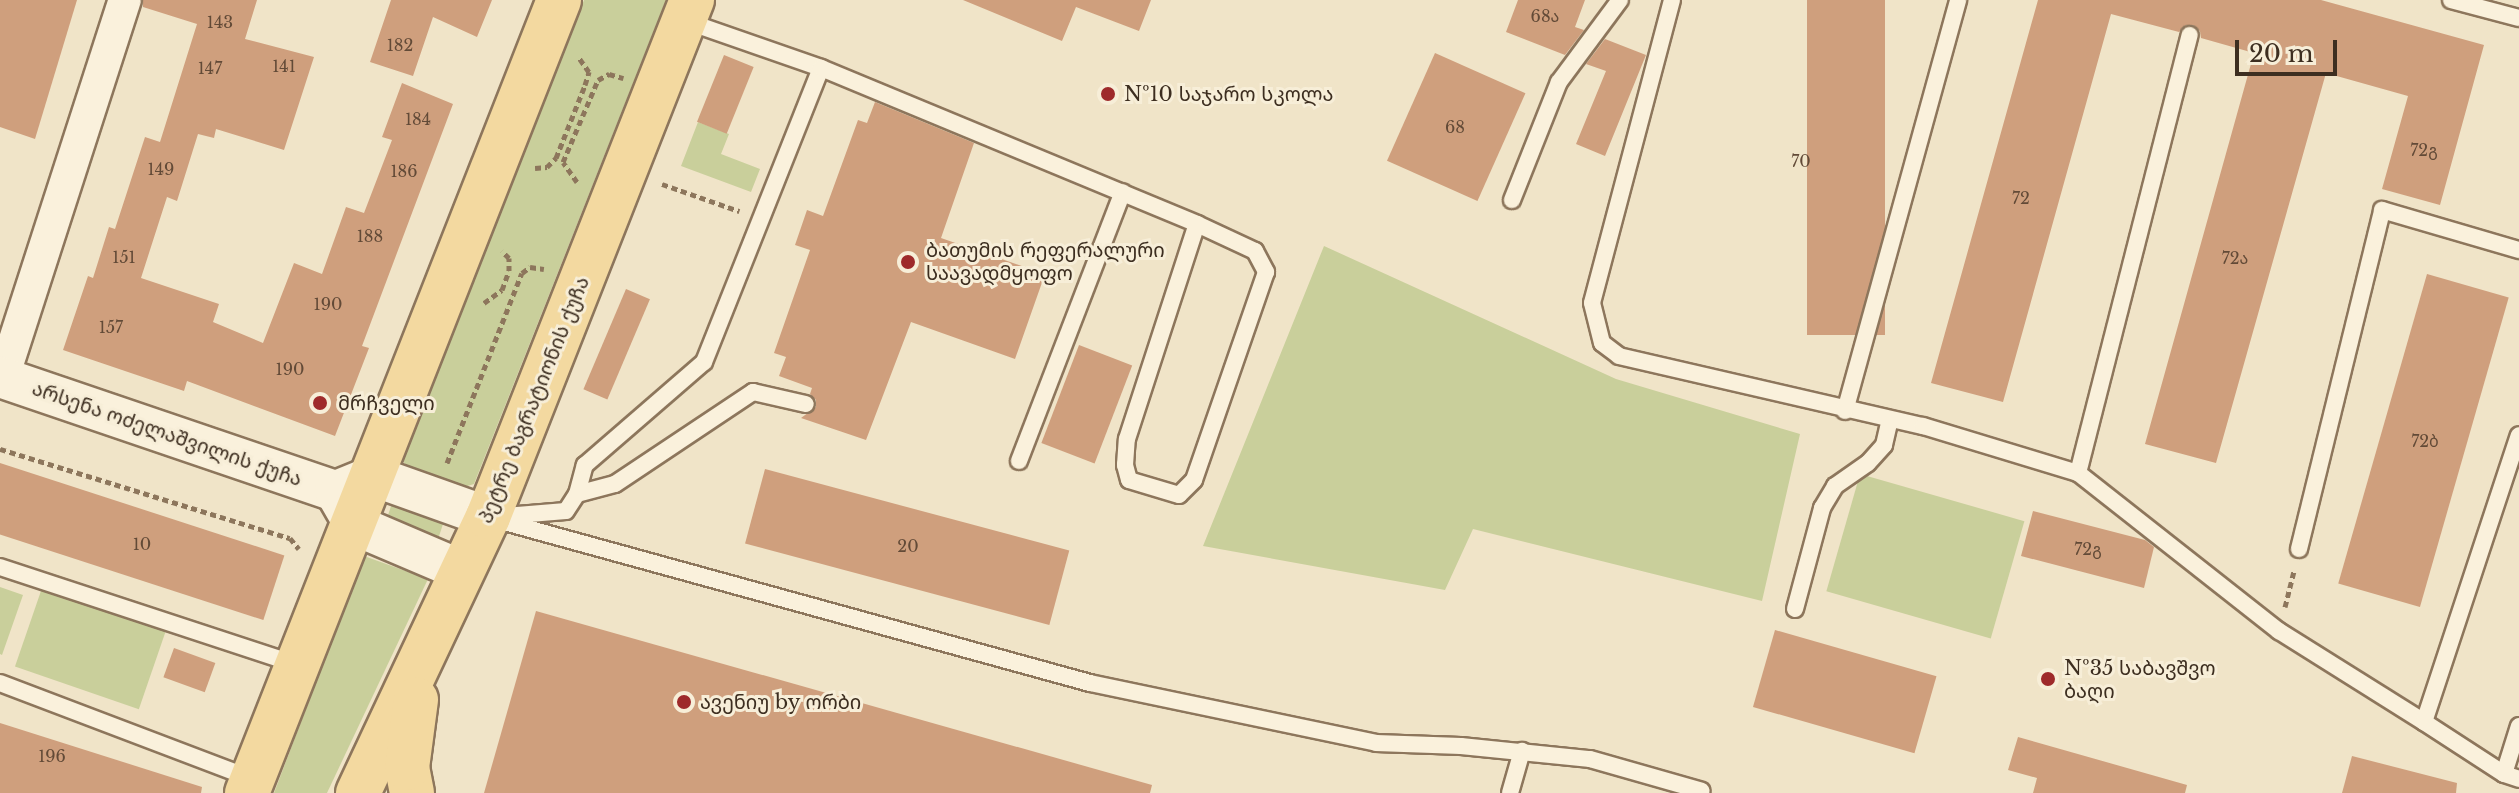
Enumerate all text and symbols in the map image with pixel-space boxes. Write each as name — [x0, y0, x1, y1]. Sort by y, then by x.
house number: 68ა — [1531, 6, 1559, 26]
house number: 143 — [207, 12, 233, 32]
scale bar — [2239, 24, 2341, 74]
house number: 182 — [387, 35, 413, 55]
text: 20 m — [2249, 39, 2314, 68]
house number: 141 — [272, 56, 296, 76]
house number: 147 — [198, 58, 222, 78]
place label: №10 საჯარო სკოლა — [1124, 82, 1334, 106]
marker: №10 საჯარო სკოლა — [1099, 85, 1117, 103]
house number: 184 — [405, 109, 431, 129]
house number: 68 — [1445, 117, 1465, 137]
house number: 72გ — [2410, 140, 2438, 160]
house number: 70 — [1791, 151, 1811, 171]
house number: 149 — [148, 159, 174, 179]
house number: 186 — [390, 161, 418, 181]
house number: 72 — [2012, 188, 2030, 208]
house number: 188 — [357, 226, 383, 246]
place label: ბათუმის რეფერალური საავადმყოფო — [926, 238, 1165, 285]
house number: 151 — [112, 247, 136, 267]
house number: 72ა — [2222, 248, 2248, 268]
marker: ბათუმის რეფერალური საავადმყოფო — [897, 251, 919, 273]
street label: პეტრე ბაგრატიონის ქუჩა — [473, 273, 595, 527]
house number: 190 — [314, 294, 342, 314]
house number: 157 — [99, 317, 123, 337]
house number: 190 — [276, 359, 304, 379]
street label: არსენა ოძელაშვილის ქუჩა — [29, 376, 305, 492]
place label: მრჩველი — [338, 391, 435, 415]
marker: მრჩველი — [309, 392, 331, 414]
house number: 72ბ — [2411, 431, 2439, 451]
house number: 10 — [133, 534, 151, 554]
house number: 20 — [897, 536, 919, 556]
house number: 72გ — [2074, 539, 2102, 559]
place label: №35 საბავშვო ბაღი — [2064, 656, 2216, 703]
marker: №35 საბავშვო ბაღი — [2039, 670, 2057, 688]
place label: ავენიუ by ორბი — [700, 690, 862, 714]
marker: ავენიუ by ორბი — [675, 693, 693, 711]
house number: 196 — [38, 746, 66, 766]

